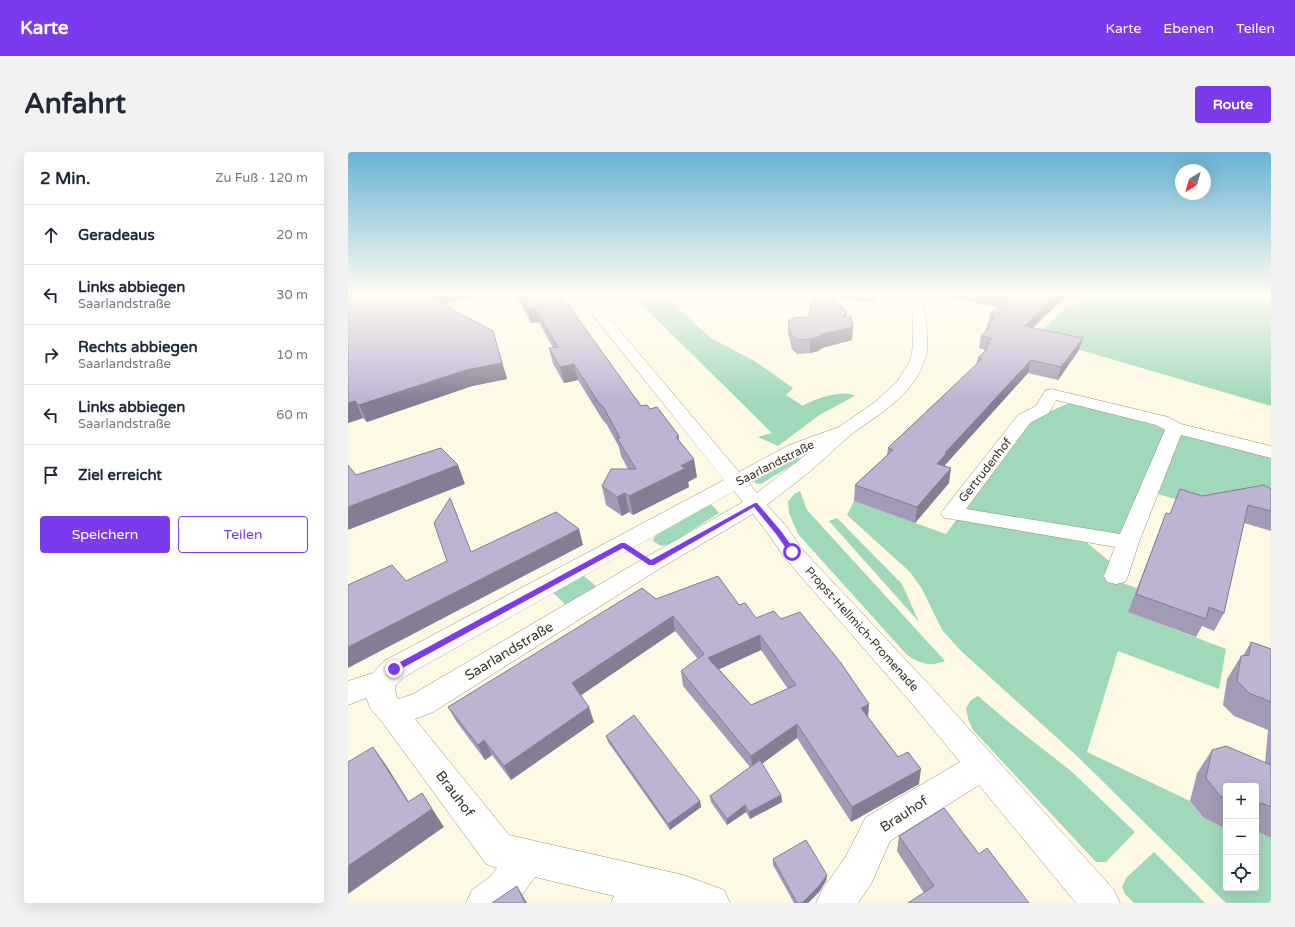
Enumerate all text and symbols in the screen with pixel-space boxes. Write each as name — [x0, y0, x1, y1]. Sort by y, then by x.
text: Karte — [20, 17, 69, 39]
text: Karte — [1106, 20, 1141, 37]
text: Ebenen — [1163, 20, 1214, 37]
text: Teilen — [1236, 20, 1275, 37]
button: Route — [1195, 86, 1271, 123]
text: Anfahrt — [24, 87, 126, 121]
north arrow — [1175, 164, 1211, 200]
text: 2 Min. — [40, 168, 90, 189]
text: Zu Fuß · 120 m — [215, 170, 308, 186]
icon: ahead — [40, 224, 62, 246]
text: Geradeaus — [78, 226, 155, 244]
text: 20 m — [276, 227, 308, 243]
text: Links abbiegen — [78, 278, 185, 296]
icon: left — [40, 284, 62, 306]
text: 30 m — [276, 287, 308, 303]
text: Saarlandstraße — [78, 296, 171, 312]
text: Rechts abbiegen — [78, 338, 198, 356]
icon: right — [40, 344, 62, 366]
text: 10 m — [276, 347, 308, 363]
text: Saarlandstraße — [78, 356, 171, 372]
text: Links abbiegen — [78, 398, 185, 416]
icon: left — [40, 404, 62, 426]
text: 60 m — [276, 407, 308, 423]
text: Saarlandstraße — [78, 416, 171, 432]
street label: Gertrudenhof — [956, 435, 1015, 505]
street label: Saarlandstraße — [734, 437, 817, 489]
icon: arrive — [40, 464, 62, 486]
text: Ziel erreicht — [78, 466, 162, 484]
button: Speichern — [40, 516, 170, 553]
button: Teilen — [178, 516, 308, 553]
route start — [783, 543, 801, 561]
street label: Propst-Hellmich-Promenade — [802, 564, 922, 694]
street label: Saarlandstraße — [462, 618, 556, 684]
route end — [385, 660, 403, 678]
street label: Brauhof — [432, 767, 478, 821]
map controls — [1223, 783, 1259, 891]
button: + — [1223, 783, 1259, 819]
street label: Brauhof — [877, 792, 932, 836]
button: − — [1223, 819, 1259, 855]
button: locate — [1223, 855, 1259, 891]

